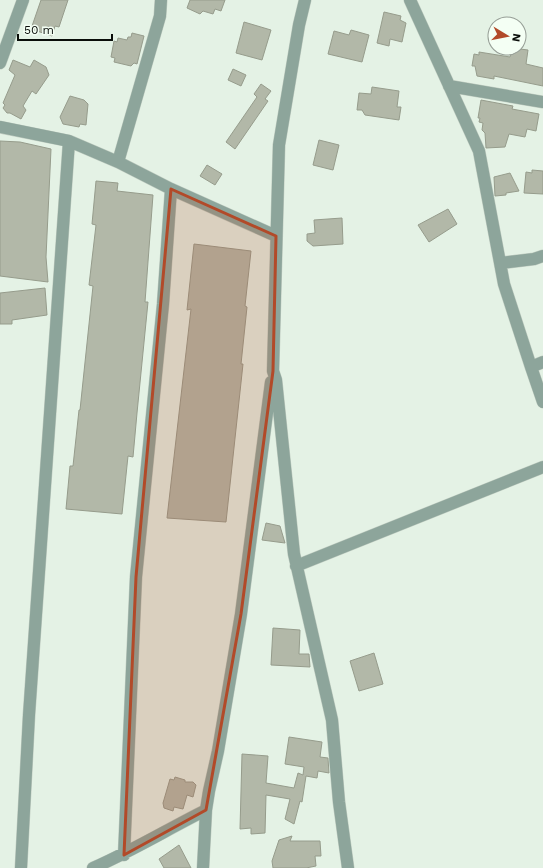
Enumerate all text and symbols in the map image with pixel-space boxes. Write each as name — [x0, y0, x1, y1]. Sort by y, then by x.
scale bar — [18, 16, 112, 42]
north arrow — [487, 16, 527, 56]
text: 50 m — [24, 23, 54, 37]
text: N — [509, 33, 523, 43]

